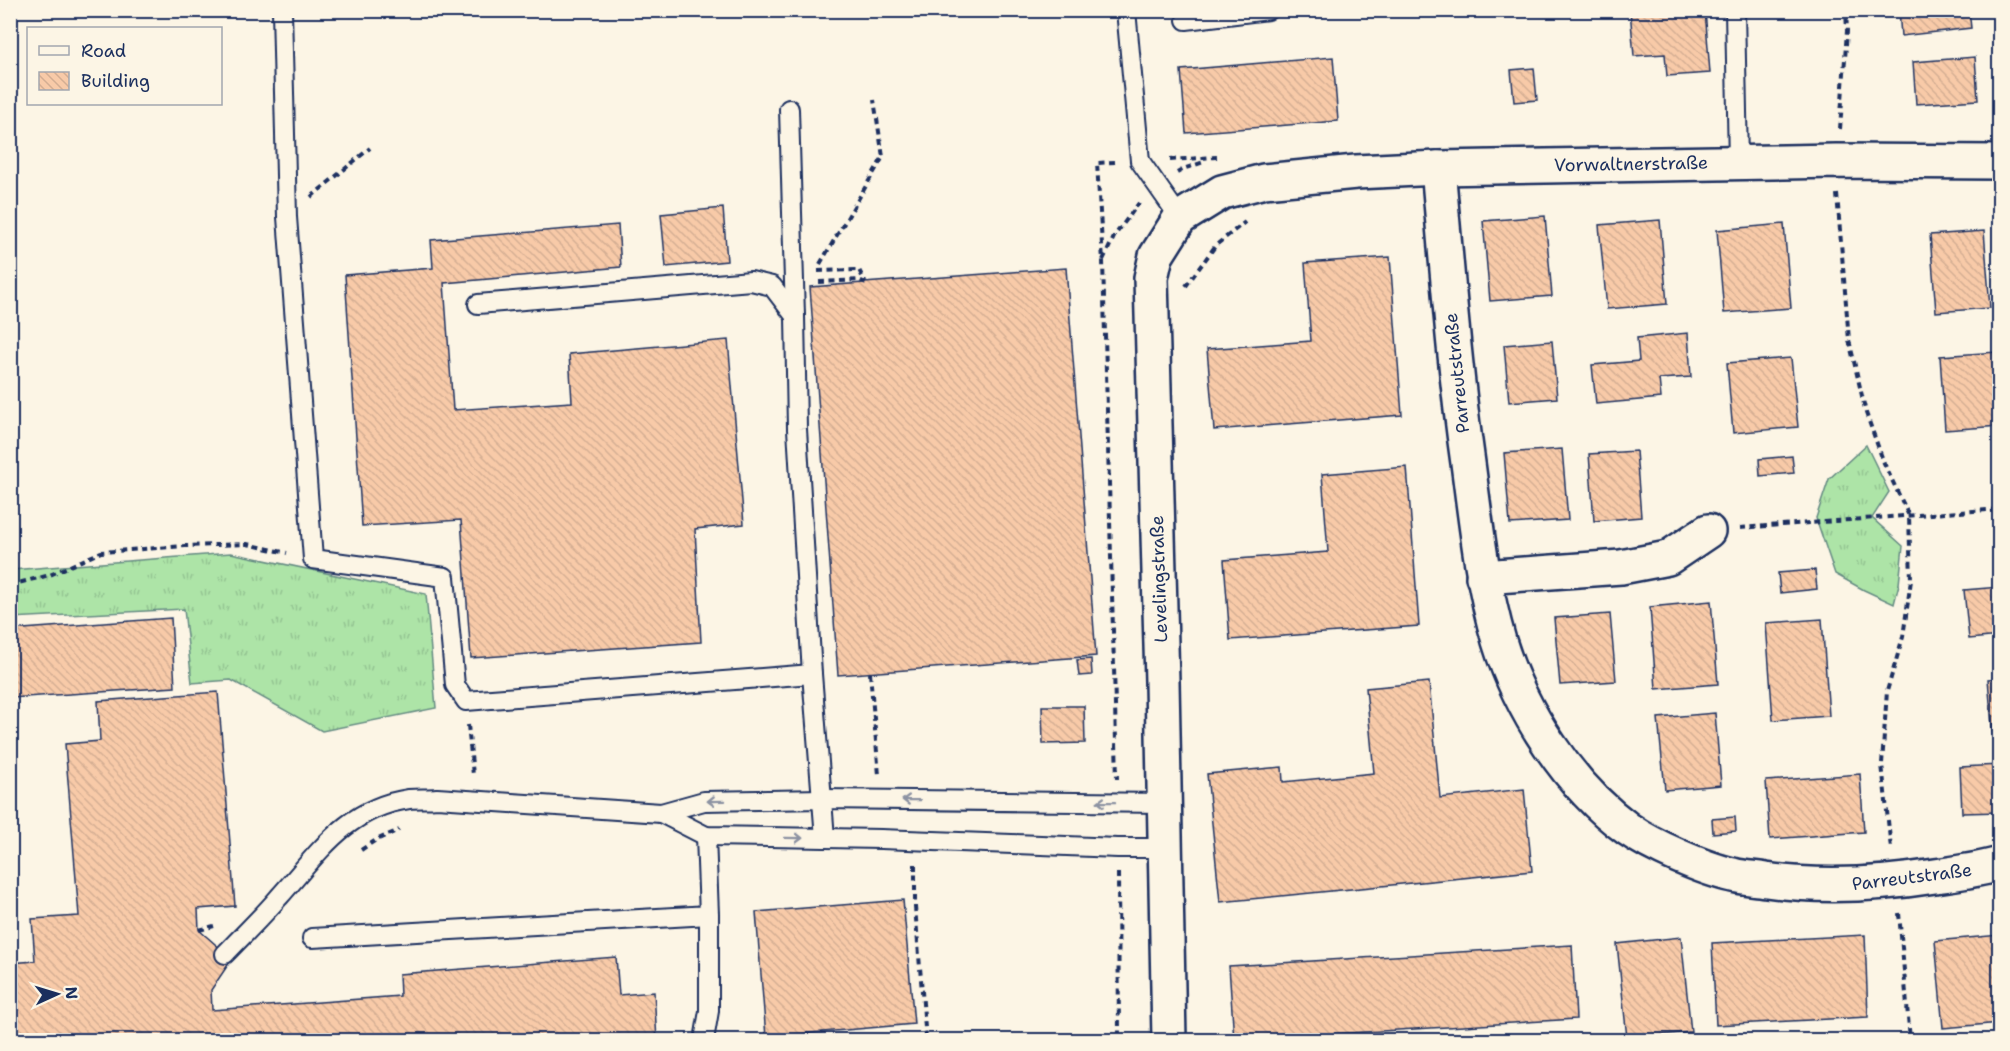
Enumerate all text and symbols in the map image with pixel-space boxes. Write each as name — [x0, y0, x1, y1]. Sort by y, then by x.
legend — [27, 27, 222, 105]
text: Road — [81, 39, 126, 63]
text: Building — [81, 69, 150, 93]
street label: Vorwaltnerstraße — [1554, 151, 1708, 177]
street label: Parreutstraße — [1439, 312, 1475, 434]
street label: Levelingstraße — [1145, 515, 1173, 643]
one-way arrow — [901, 794, 921, 806]
one-way arrow — [706, 795, 726, 807]
one-way arrow — [1096, 796, 1116, 808]
one-way arrow — [784, 832, 804, 843]
street label: Parreutstraße — [1851, 858, 1973, 896]
north arrow — [27, 964, 87, 1024]
text: N — [61, 986, 82, 1000]

